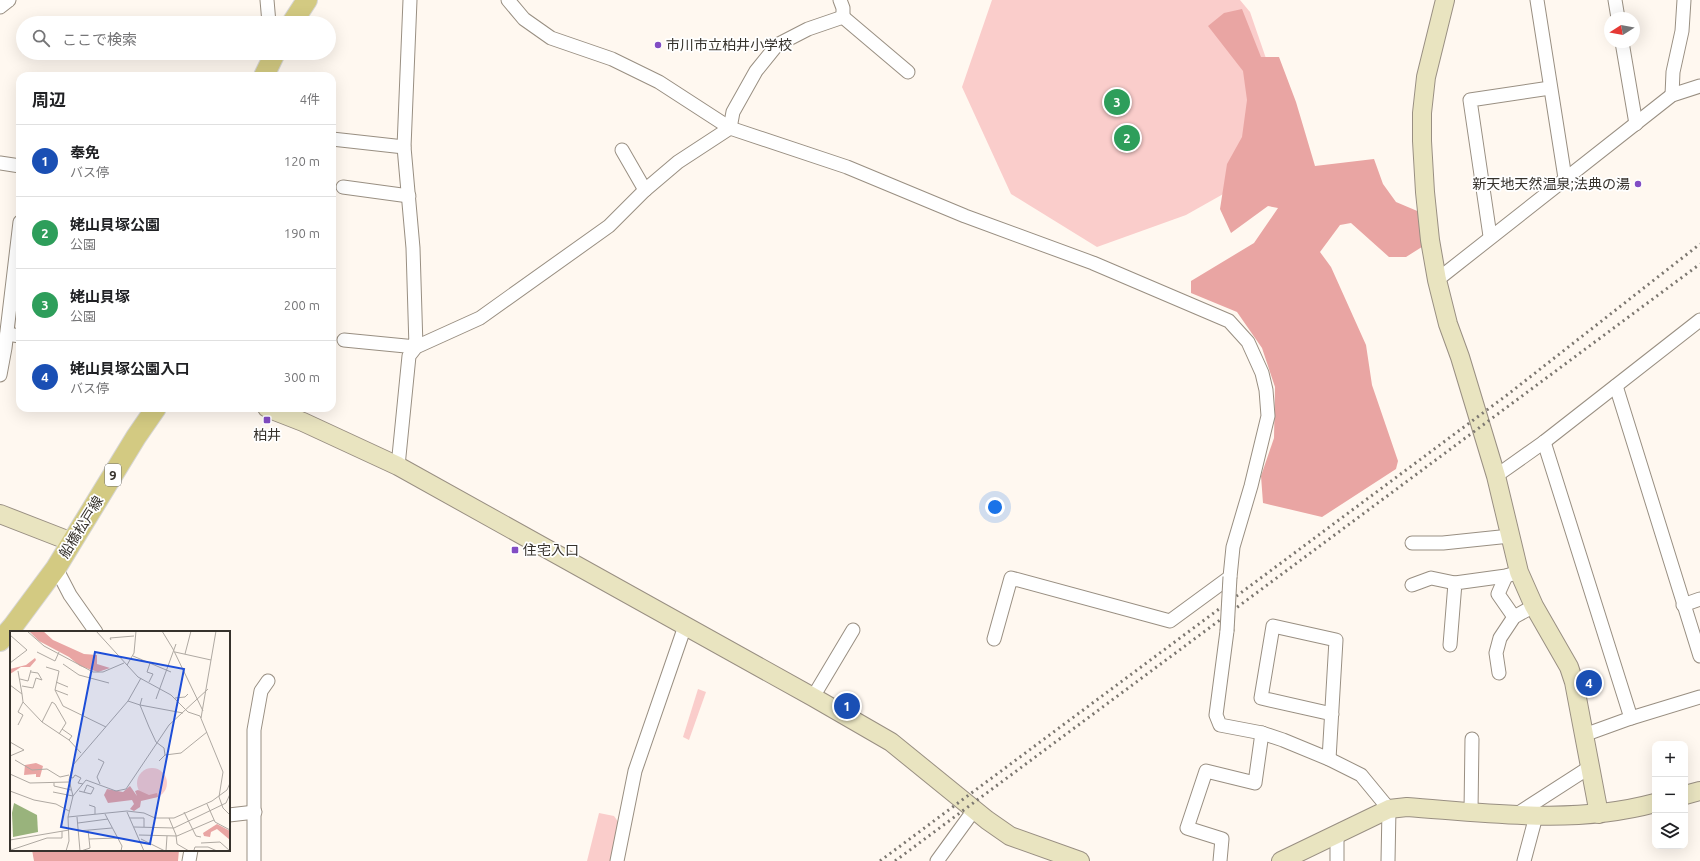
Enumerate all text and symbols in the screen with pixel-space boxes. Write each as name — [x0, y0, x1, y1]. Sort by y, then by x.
north arrow — [1604, 12, 1640, 48]
search box — [16, 16, 336, 60]
icon: search — [30, 27, 52, 49]
text: ここで検索 — [62, 31, 137, 48]
place label: 市川市立柏井小学校 — [666, 37, 792, 53]
marker: 市川市立柏井小学校 — [653, 40, 663, 50]
pin: 3 — [1104, 87, 1130, 117]
text: 周辺 — [32, 90, 66, 109]
text: 4件 — [300, 92, 320, 106]
pin: 2 — [1114, 123, 1140, 153]
text: 奉免 — [70, 144, 100, 161]
text: 1 — [41, 154, 49, 168]
text: 120 m — [284, 154, 320, 168]
text: バス停 — [70, 165, 109, 179]
place label: 新天地天然温泉;法典の湯 — [1473, 176, 1630, 192]
marker: 新天地天然温泉;法典の湯 — [1633, 179, 1643, 189]
text: 姥山貝塚公園 — [70, 216, 160, 233]
text: 2 — [41, 226, 49, 240]
text: 190 m — [284, 226, 320, 240]
text: 公園 — [70, 237, 96, 251]
text: 姥山貝塚 — [70, 288, 130, 305]
text: 3 — [41, 298, 49, 312]
text: 200 m — [284, 298, 320, 312]
text: 公園 — [70, 309, 96, 323]
text: 姥山貝塚公園入口 — [70, 360, 190, 377]
text: 4 — [41, 370, 49, 384]
text: 300 m — [284, 370, 320, 384]
text: バス停 — [70, 381, 109, 395]
marker: 柏井 — [262, 415, 272, 425]
place label: 柏井 — [253, 427, 281, 443]
road number: 9 — [105, 464, 121, 486]
street label: 船橋松戸線 — [56, 493, 106, 561]
your location — [985, 497, 1005, 517]
place label: 住宅入口 — [523, 542, 579, 558]
marker: 住宅入口 — [510, 545, 520, 555]
inset map — [10, 631, 230, 851]
pin: 4 — [1576, 668, 1602, 698]
pin: 1 — [834, 691, 860, 721]
map controls — [1652, 741, 1688, 849]
button: + — [1652, 741, 1688, 777]
button: − — [1652, 777, 1688, 813]
button: layers — [1652, 813, 1688, 849]

